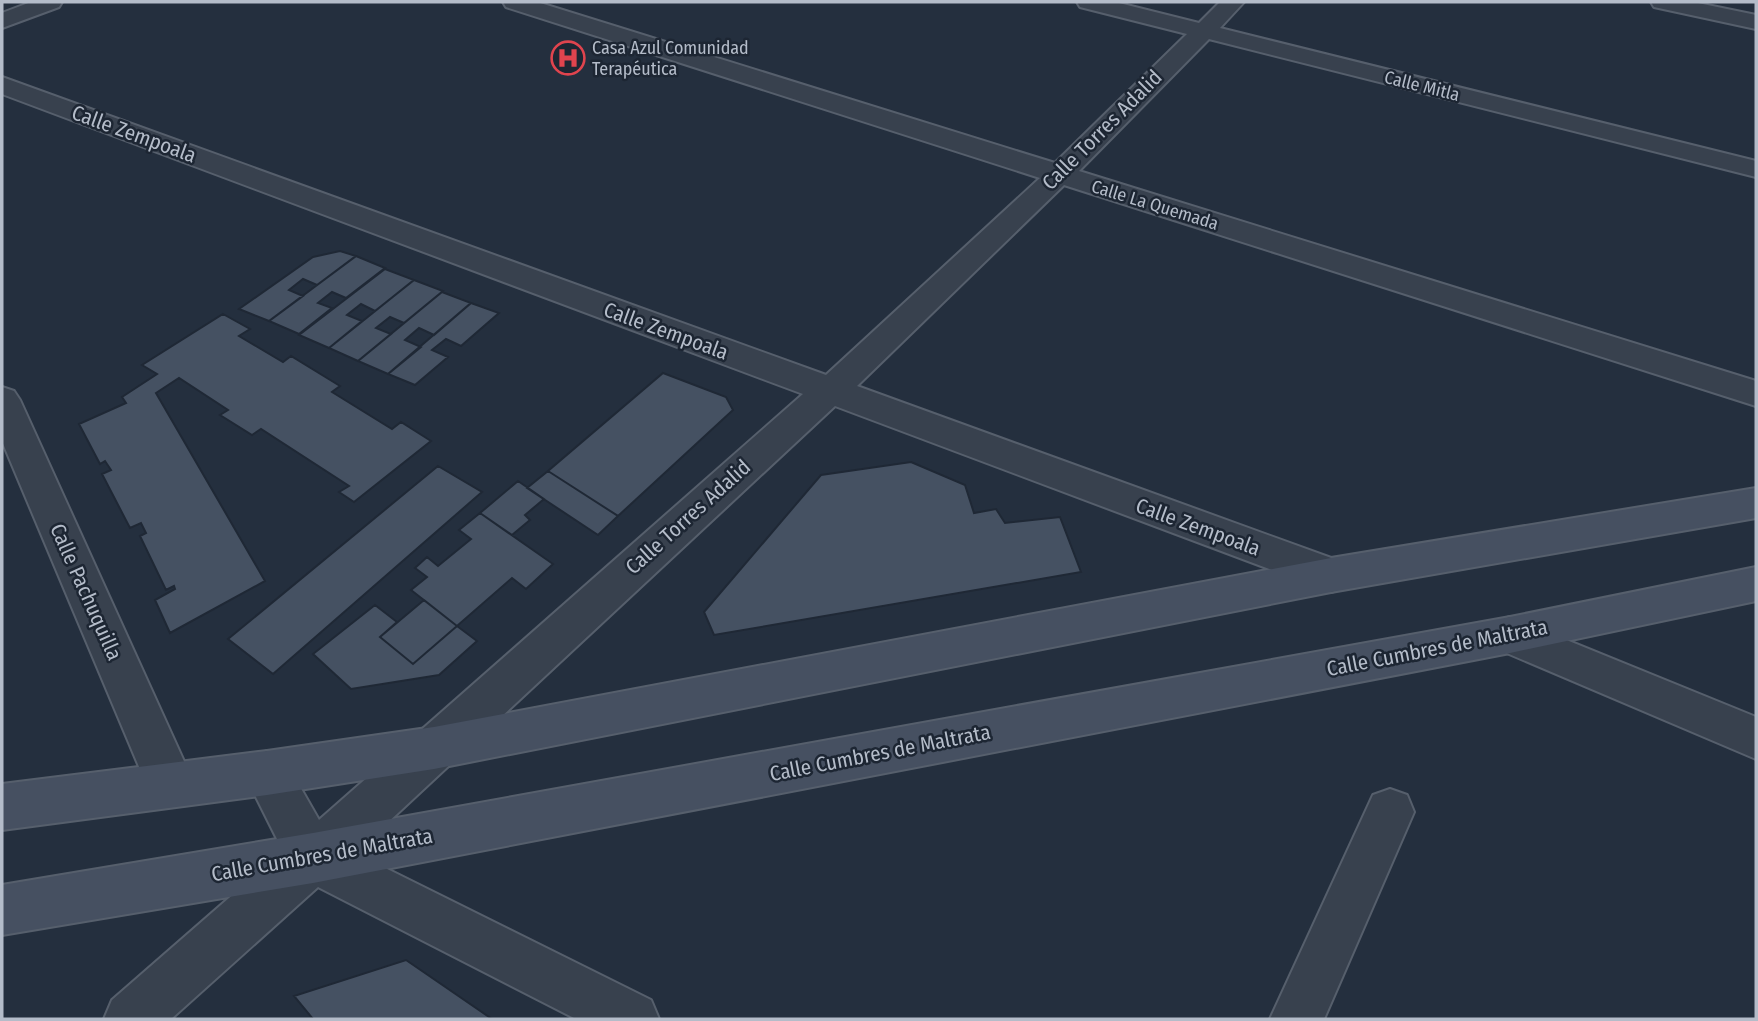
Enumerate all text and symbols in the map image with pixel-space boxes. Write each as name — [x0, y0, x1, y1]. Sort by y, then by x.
place label: Casa Azul Comunidad Terapéutica — [592, 37, 749, 80]
hospital icon: Casa Azul Comunidad Terapéutica — [549, 39, 587, 77]
street label: Calle Torres Adalid — [1036, 64, 1168, 196]
street label: Calle Mitla — [1382, 66, 1462, 106]
street label: Calle Zempoala — [68, 99, 200, 169]
street label: Calle La Quemada — [1089, 175, 1221, 235]
street label: Calle Zempoala — [600, 296, 732, 366]
street label: Calle Torres Adalid — [620, 454, 756, 580]
street label: Calle Zempoala — [1132, 492, 1264, 562]
street label: Calle Pachuquilla — [44, 520, 128, 664]
street label: Calle Cumbres de Maltrata — [1324, 614, 1550, 682]
street label: Calle Cumbres de Maltrata — [767, 719, 993, 787]
street label: Calle Cumbres de Maltrata — [209, 823, 435, 887]

